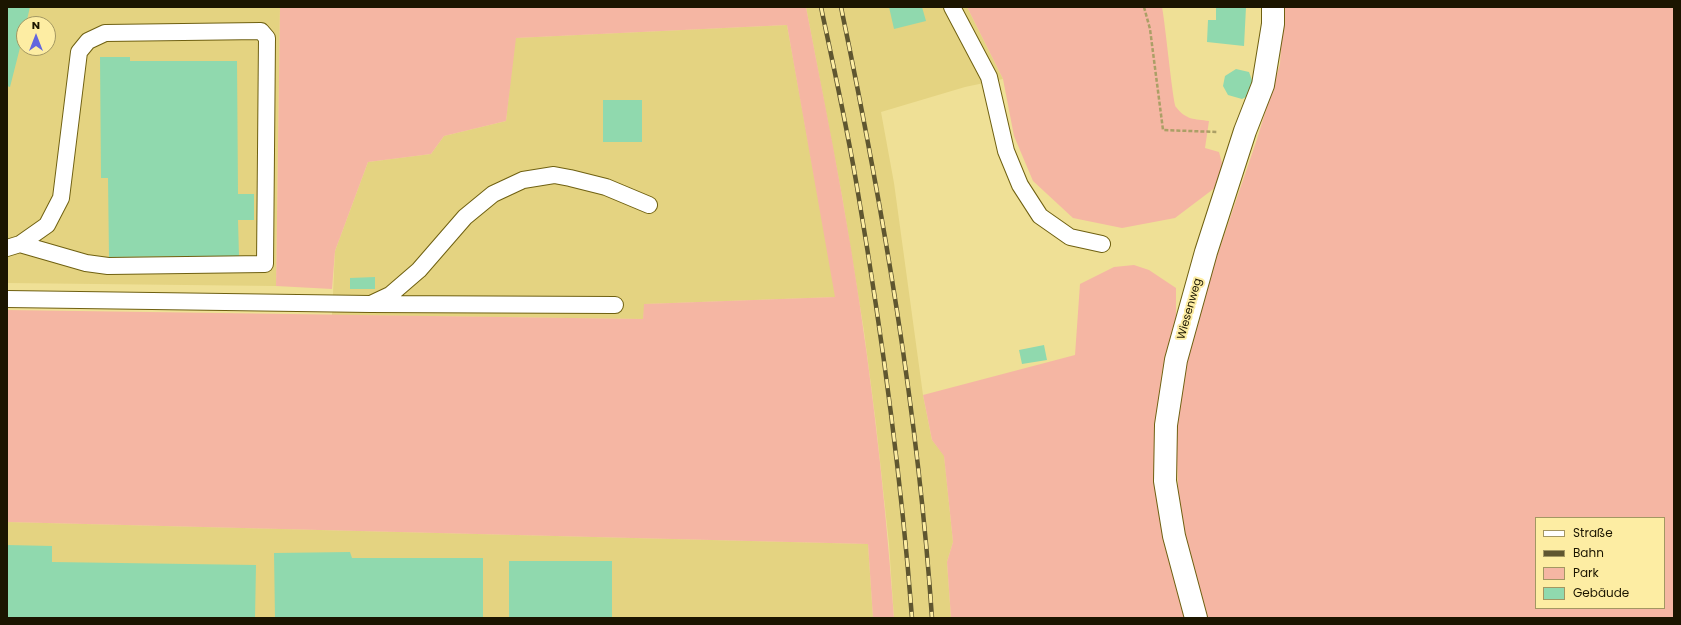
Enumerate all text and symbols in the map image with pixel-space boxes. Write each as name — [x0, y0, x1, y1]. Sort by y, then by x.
north arrow — [16, 16, 56, 56]
text: N — [32, 17, 40, 33]
street label: Wiesenweg — [1175, 277, 1205, 341]
legend — [1535, 517, 1665, 609]
text: Straße — [1573, 524, 1613, 541]
text: Bahn — [1573, 544, 1604, 561]
text: Park — [1573, 564, 1599, 581]
text: Gebäude — [1573, 584, 1629, 601]

